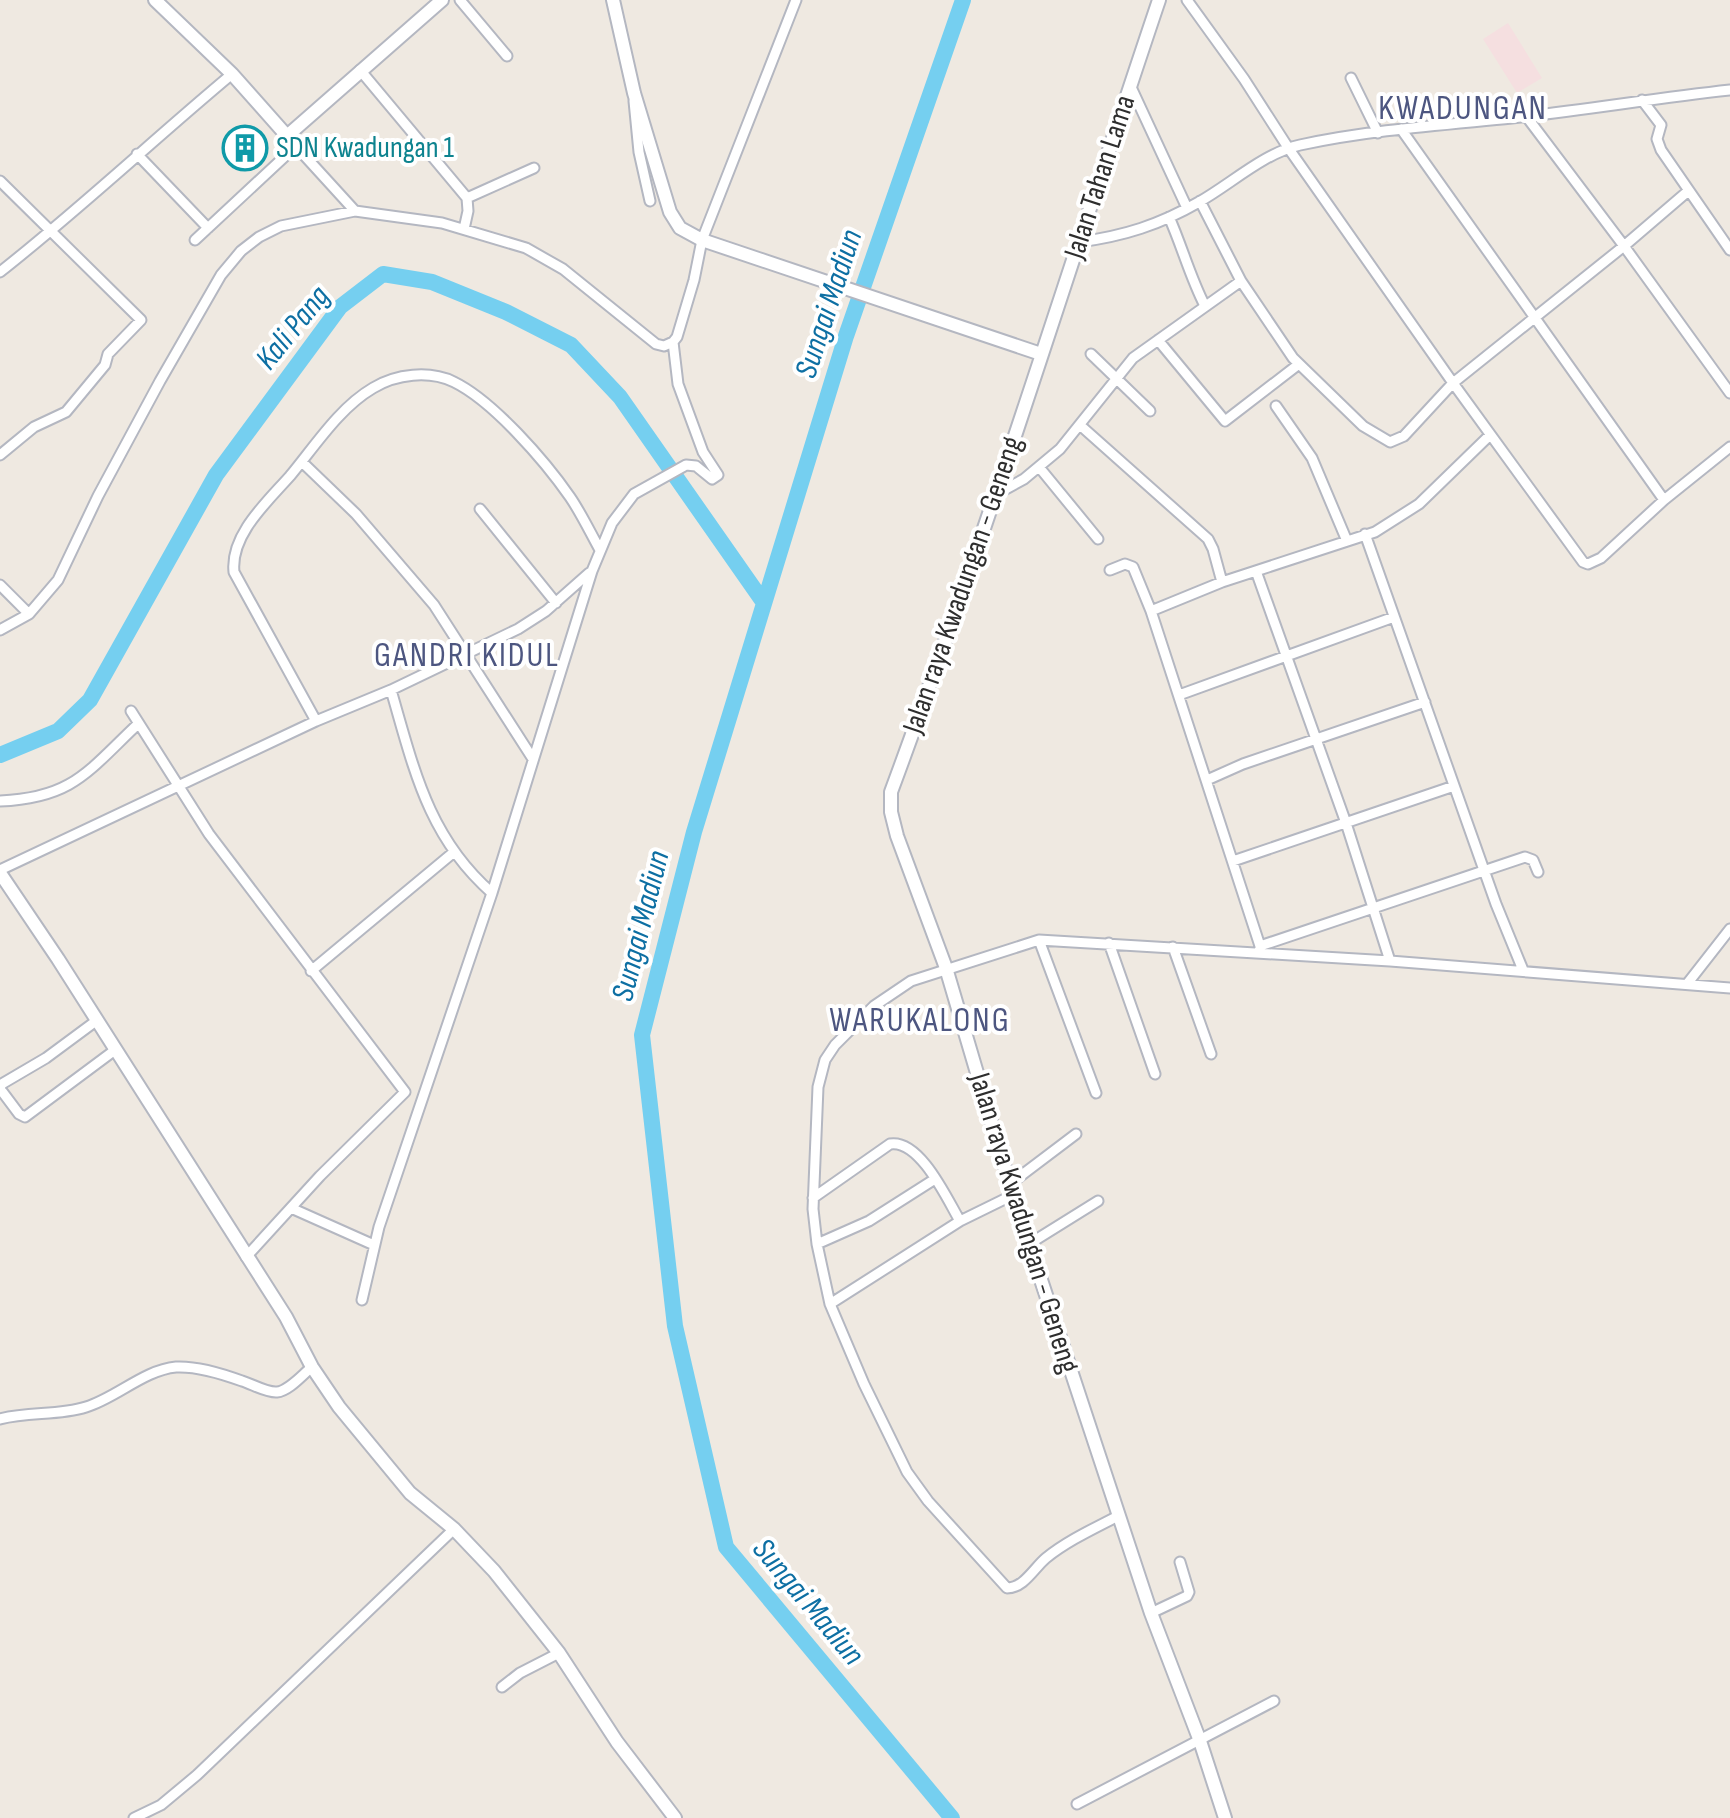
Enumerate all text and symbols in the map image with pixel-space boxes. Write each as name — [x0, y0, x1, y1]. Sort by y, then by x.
district label: KWADUNGAN — [1378, 88, 1548, 129]
street label: Jalan Tahan Lama — [1056, 91, 1143, 264]
building icon: SDN Kwadungan 1 — [221, 124, 269, 172]
place label: SDN Kwadungan 1 — [276, 130, 454, 166]
water label: Sungai Madiun — [787, 225, 871, 383]
water label: Kali Pang — [247, 278, 339, 378]
street label: Jalan raya Kwadungan - Geneng — [895, 432, 1031, 739]
district label: GANDRI KIDUL — [374, 635, 560, 676]
water label: Sungai Madiun — [603, 847, 679, 1005]
district label: WARUKALONG — [829, 1000, 1011, 1041]
street label: Jalan raya Kwadungan - Geneng — [961, 1068, 1087, 1377]
water label: Sungai Madiun — [744, 1531, 872, 1673]

